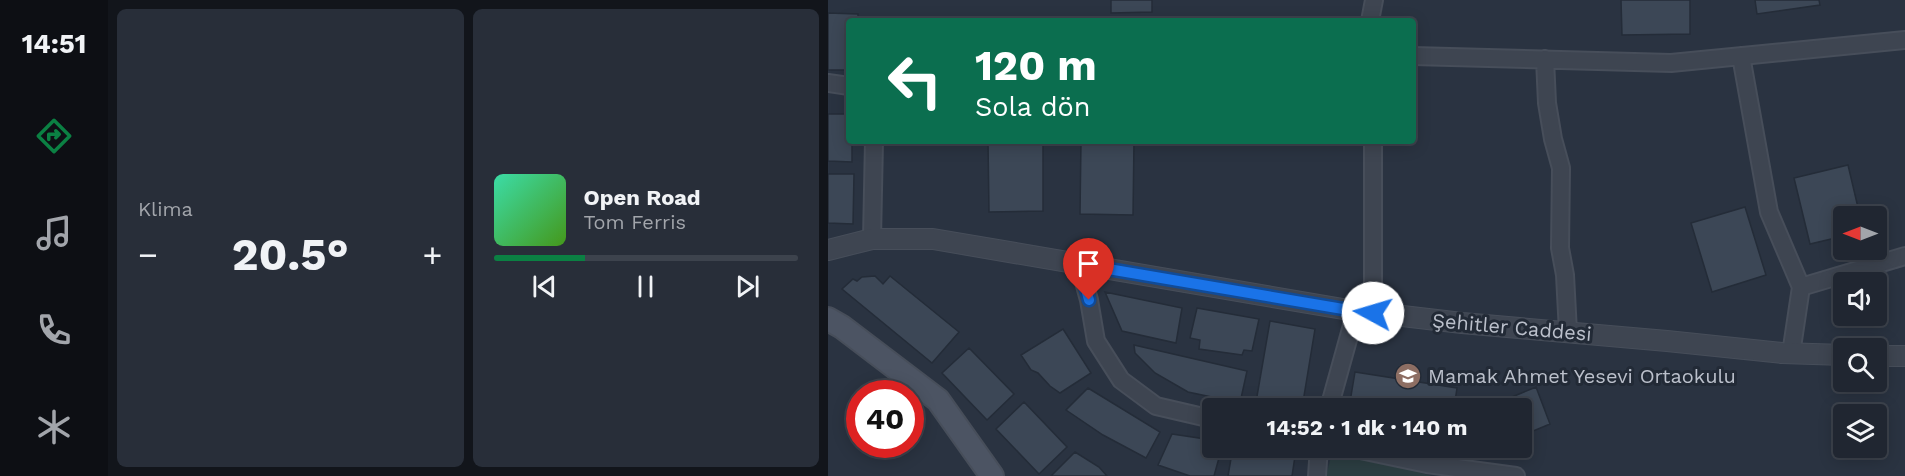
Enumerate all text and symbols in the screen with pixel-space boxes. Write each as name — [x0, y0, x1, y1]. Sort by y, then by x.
text: 14:51 — [22, 28, 86, 60]
text: 120 m — [975, 41, 1097, 90]
icon: left — [876, 42, 954, 120]
text: Sola dön — [975, 91, 1090, 123]
icon: directions — [33, 115, 75, 157]
text: Open Road — [584, 185, 701, 210]
text: Klima — [138, 197, 193, 221]
north arrow — [1833, 206, 1887, 260]
map controls — [1833, 206, 1887, 458]
text: Tom Ferris — [584, 210, 686, 234]
icon: music — [33, 212, 75, 254]
text: 20.5° — [232, 228, 349, 281]
text: − — [138, 235, 158, 274]
text: + — [423, 235, 443, 274]
pin — [1063, 238, 1114, 300]
icon: arrive — [1072, 247, 1105, 280]
icon: previous — [528, 270, 561, 303]
icon: pause — [629, 270, 662, 303]
icon: next — [731, 270, 764, 303]
button: sound — [1833, 272, 1887, 326]
position arrow — [1341, 281, 1405, 345]
street label: Şehitler Caddesi — [1431, 308, 1593, 346]
icon: phone — [33, 309, 75, 351]
button: search — [1833, 338, 1887, 392]
school or university icon: Mamak Ahmet Yesevi Ortaokulu — [1393, 361, 1423, 391]
place label: Mamak Ahmet Yesevi Ortaokulu — [1428, 364, 1736, 388]
speed limit sign: 40 — [846, 380, 924, 458]
button: layers — [1833, 404, 1887, 458]
icon: climate — [33, 406, 75, 448]
text: 14:52 · 1 dk · 140 m — [1267, 415, 1467, 440]

